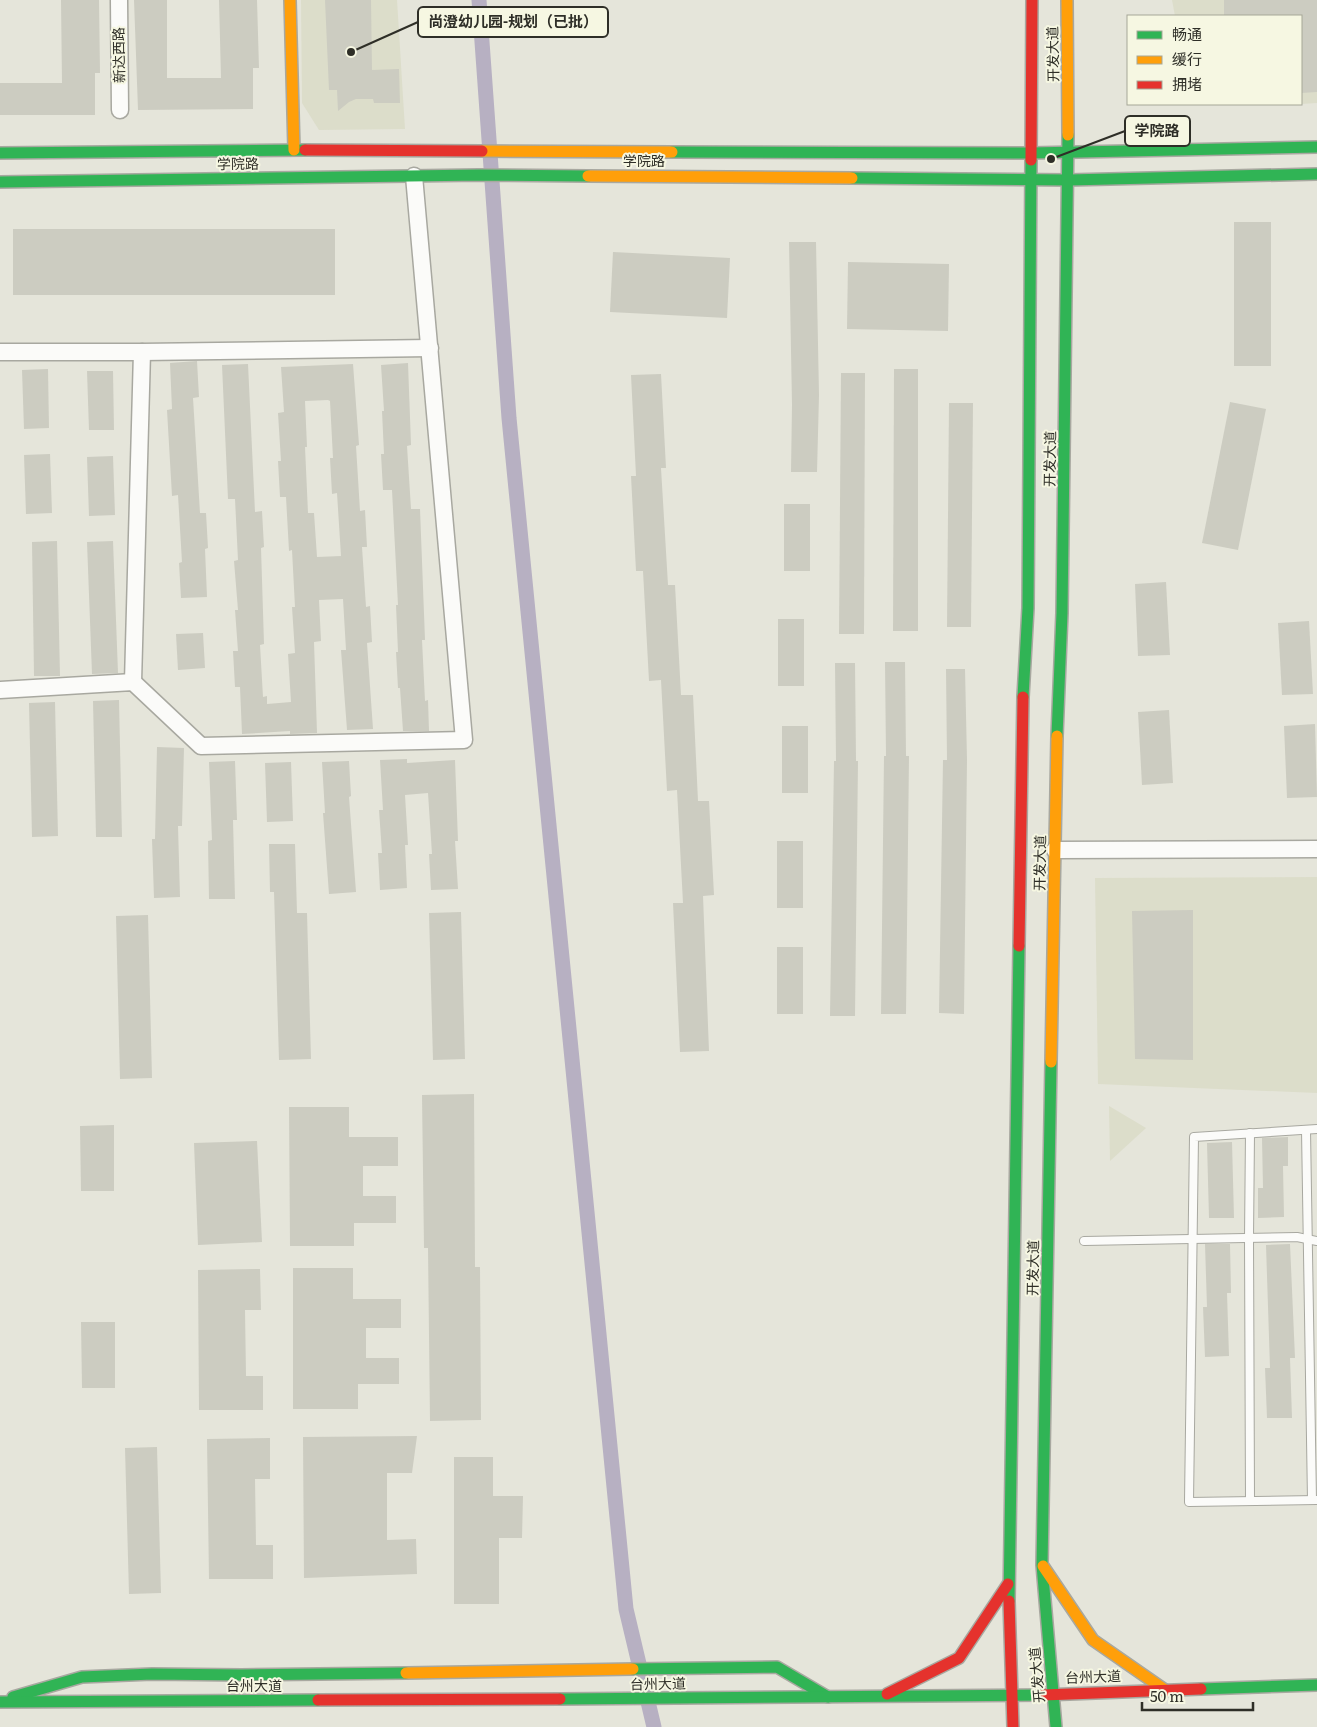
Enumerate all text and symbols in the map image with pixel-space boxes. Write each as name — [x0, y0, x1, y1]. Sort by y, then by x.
callout: 尚澄幼儿园-规划（已批） — [418, 7, 608, 37]
text: 尚澄幼儿园-规划（已批） — [428, 9, 598, 32]
legend — [1127, 15, 1302, 105]
text: 畅通 — [1172, 22, 1202, 45]
street label: 开发大道 — [1042, 26, 1062, 82]
street label: 新达西路 — [108, 27, 128, 83]
text: 缓行 — [1172, 47, 1202, 70]
text: 拥堵 — [1172, 72, 1202, 95]
callout: 学院路 — [1125, 116, 1190, 146]
text: 学院路 — [1134, 118, 1180, 141]
street label: 学院路 — [623, 150, 665, 170]
street label: 学院路 — [217, 153, 259, 173]
street label: 开发大道 — [1039, 431, 1059, 487]
street label: 开发大道 — [1029, 835, 1049, 891]
street label: 开发大道 — [1022, 1240, 1042, 1296]
street label: 开发大道 — [1024, 1646, 1048, 1704]
street label: 台州大道 — [1065, 1665, 1121, 1687]
street label: 台州大道 — [630, 1673, 686, 1693]
street label: 台州大道 — [226, 1675, 282, 1695]
scale bar — [1142, 1680, 1253, 1712]
text: 50 m — [1150, 1684, 1184, 1707]

